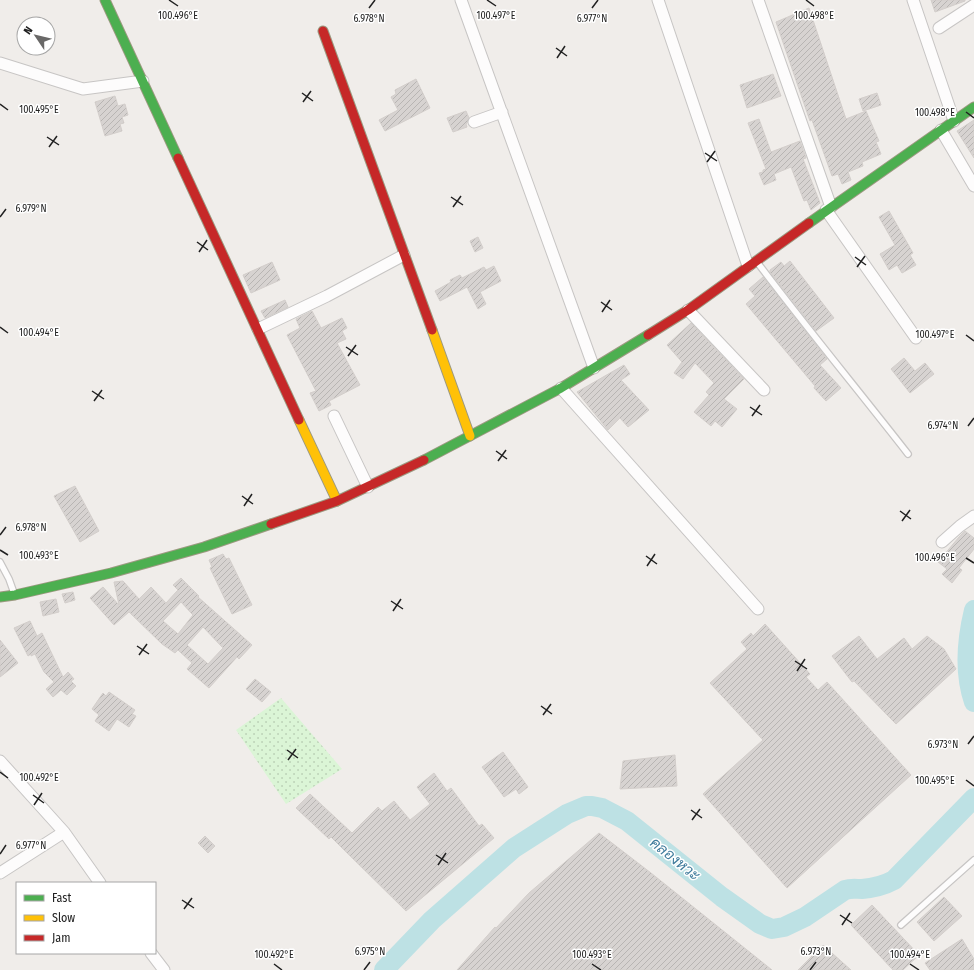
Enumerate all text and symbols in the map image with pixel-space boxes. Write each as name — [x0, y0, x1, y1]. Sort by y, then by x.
text: 100.496°E — [158, 10, 198, 22]
text: 100.497°E — [476, 10, 516, 22]
text: 100.498°E — [794, 10, 834, 22]
text: 6.978°N — [353, 13, 385, 25]
text: 6.977°N — [577, 13, 607, 25]
north arrow — [16, 16, 56, 56]
text: N — [21, 24, 35, 37]
text: 100.495°E — [19, 104, 59, 116]
text: 100.498°E — [915, 107, 955, 119]
text: 6.979°N — [15, 203, 47, 215]
text: 100.494°E — [19, 327, 59, 339]
text: 100.497°E — [915, 329, 955, 341]
text: 6.974°N — [928, 420, 958, 432]
text: 6.978°N — [15, 522, 47, 534]
text: 100.493°E — [19, 550, 59, 562]
text: 100.496°E — [915, 552, 955, 564]
text: 6.973°N — [928, 739, 958, 751]
text: 100.492°E — [19, 772, 59, 784]
text: 100.495°E — [915, 775, 955, 787]
water label: คลองหวะ — [647, 834, 703, 884]
text: 6.977°N — [16, 840, 46, 852]
legend — [16, 882, 156, 954]
text: Fast — [52, 891, 71, 905]
text: Slow — [52, 911, 75, 925]
text: Jam — [52, 931, 70, 945]
text: 6.975°N — [355, 946, 385, 958]
text: 6.973°N — [801, 946, 831, 958]
text: 100.492°E — [254, 949, 294, 961]
text: 100.493°E — [572, 949, 612, 961]
text: 100.494°E — [890, 949, 930, 961]

